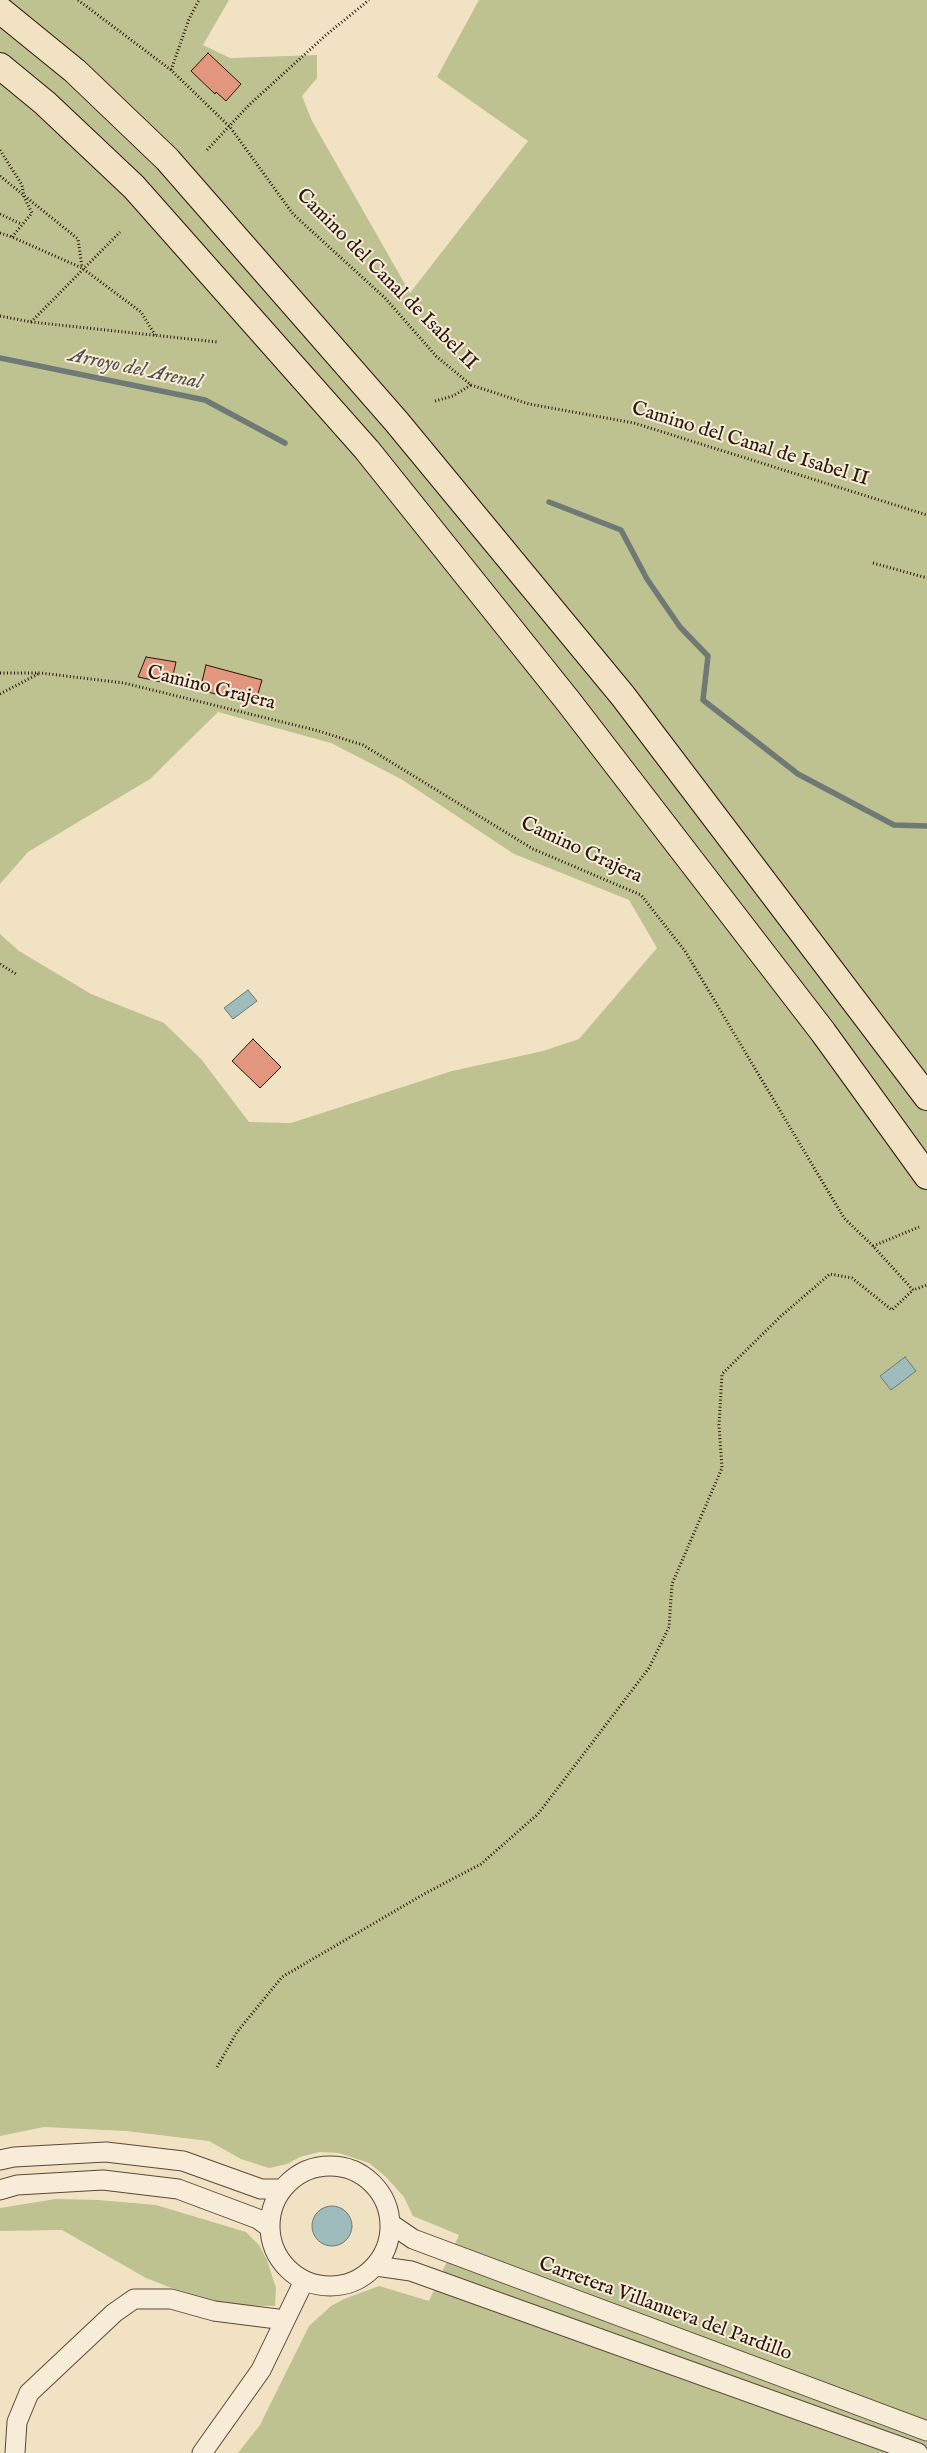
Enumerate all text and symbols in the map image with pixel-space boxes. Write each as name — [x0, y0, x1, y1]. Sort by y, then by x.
street label: Camino del Canal de Isabel II — [290, 184, 482, 376]
water label: Arroyo del Arenal — [66, 344, 204, 396]
street label: Camino del Canal de Isabel II — [629, 397, 871, 493]
street label: Camino Grajera — [144, 661, 278, 717]
street label: Camino Grajera — [516, 812, 646, 890]
street label: Carretera Villanueva del Pardillo — [535, 2253, 795, 2367]

